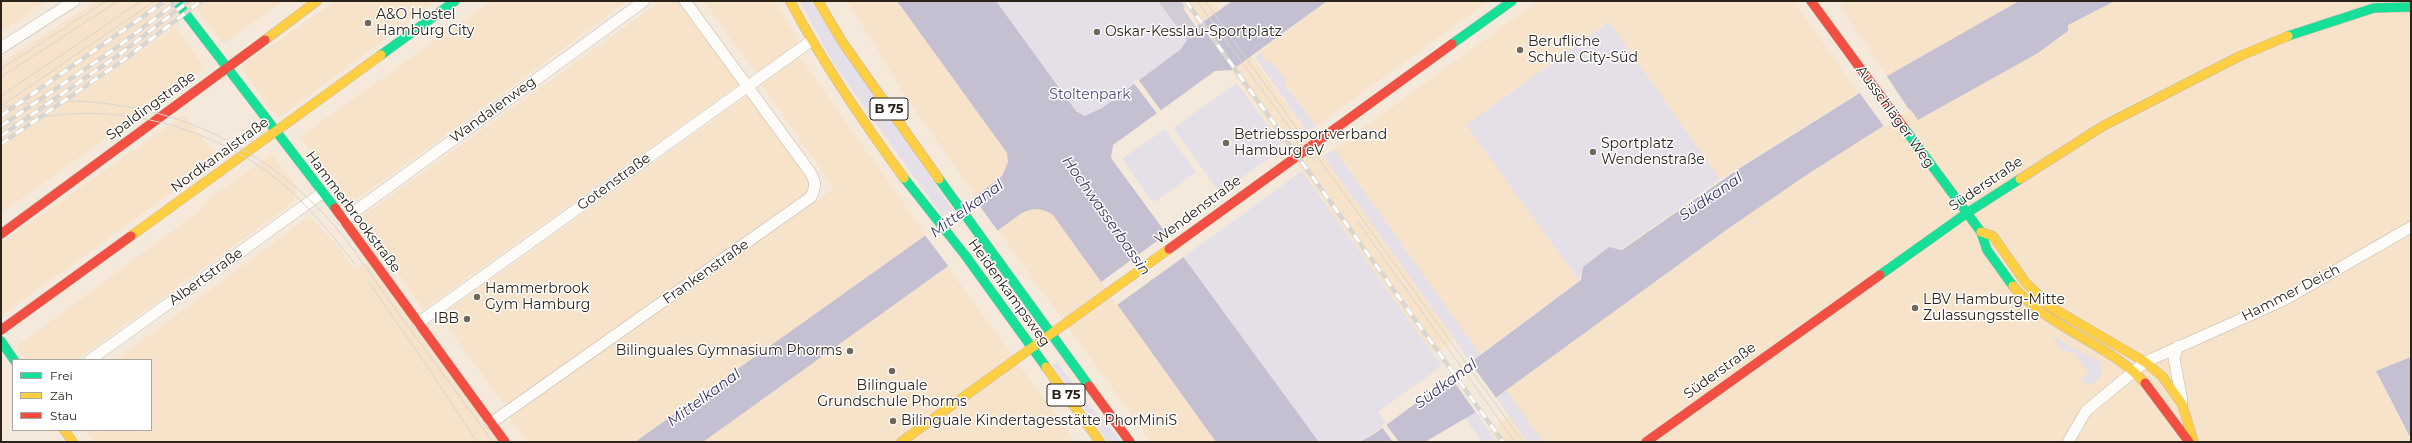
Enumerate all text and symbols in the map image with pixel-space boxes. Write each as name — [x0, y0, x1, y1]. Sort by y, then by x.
place label: A&O Hostel Hamburg City — [376, 7, 474, 40]
marker: A&O Hostel Hamburg City — [363, 18, 373, 28]
place label: Oskar-Kesslau-Sportplatz — [1105, 24, 1282, 40]
marker: Oskar-Kesslau-Sportplatz — [1092, 27, 1102, 37]
place label: Berufliche Schule City-Süd — [1528, 34, 1638, 66]
marker: Berufliche Schule City-Süd — [1515, 45, 1525, 55]
street label: Ausschläger Weg — [1852, 63, 1938, 171]
street label: Spaldingstraße — [103, 68, 199, 144]
street label: Wandalenweg — [447, 73, 539, 147]
park label: Stoltenpark — [1049, 87, 1131, 103]
road number: B 75 — [870, 98, 908, 120]
street label: Nordkanalstraße — [168, 114, 272, 196]
place label: Betriebssportverband Hamburg eV — [1234, 127, 1387, 160]
place label: Sportplatz Wendenstraße — [1601, 136, 1705, 168]
marker: Betriebssportverband Hamburg eV — [1221, 138, 1231, 148]
marker: Sportplatz Wendenstraße — [1588, 147, 1598, 157]
street label: Hammerbrookstraße — [302, 148, 404, 276]
street label: Gotenstraße — [574, 150, 654, 214]
water label: Hochwasserbassin — [1058, 153, 1154, 279]
street label: Süderstraße — [1946, 153, 2026, 215]
water label: Südkanal — [1676, 169, 1746, 225]
street label: Wendenstraße — [1152, 172, 1244, 248]
water label: Mittelkanal — [927, 176, 1007, 242]
street label: Frankenstraße — [660, 236, 752, 308]
street label: Heidenkampsweg — [964, 236, 1054, 350]
street label: Albertstraße — [166, 245, 246, 309]
street label: Hammer Deich — [2239, 261, 2343, 325]
place label: Hammerbrook Gym Hamburg — [485, 281, 590, 314]
marker: Hammerbrook Gym Hamburg — [472, 292, 482, 302]
place label: LBV Hamburg-Mitte Zulassungsstelle — [1923, 292, 2065, 324]
marker: LBV Hamburg-Mitte Zulassungsstelle — [1910, 303, 1920, 313]
place label: IBB — [434, 311, 459, 327]
marker: IBB — [462, 314, 472, 324]
street label: Süderstraße — [1681, 339, 1759, 403]
place label: Bilinguales Gymnasium Phorms — [616, 343, 842, 359]
marker: Bilinguales Gymnasium Phorms — [845, 346, 855, 356]
water label: Südkanal — [1411, 355, 1481, 413]
legend — [12, 359, 152, 431]
water label: Mittelkanal — [664, 365, 744, 431]
marker: Bilinguale Grundschule Phorms — [887, 366, 897, 376]
text: Frei — [50, 368, 73, 383]
place label: Bilinguale Grundschule Phorms — [817, 378, 967, 410]
road number: B 75 — [1047, 384, 1085, 406]
text: Zäh — [50, 388, 73, 403]
text: Stau — [50, 408, 77, 423]
place label: Bilinguale Kindertagesstätte PhorMiniS — [901, 413, 1177, 429]
marker: Bilinguale Kindertagesstätte PhorMiniS — [888, 416, 898, 426]

